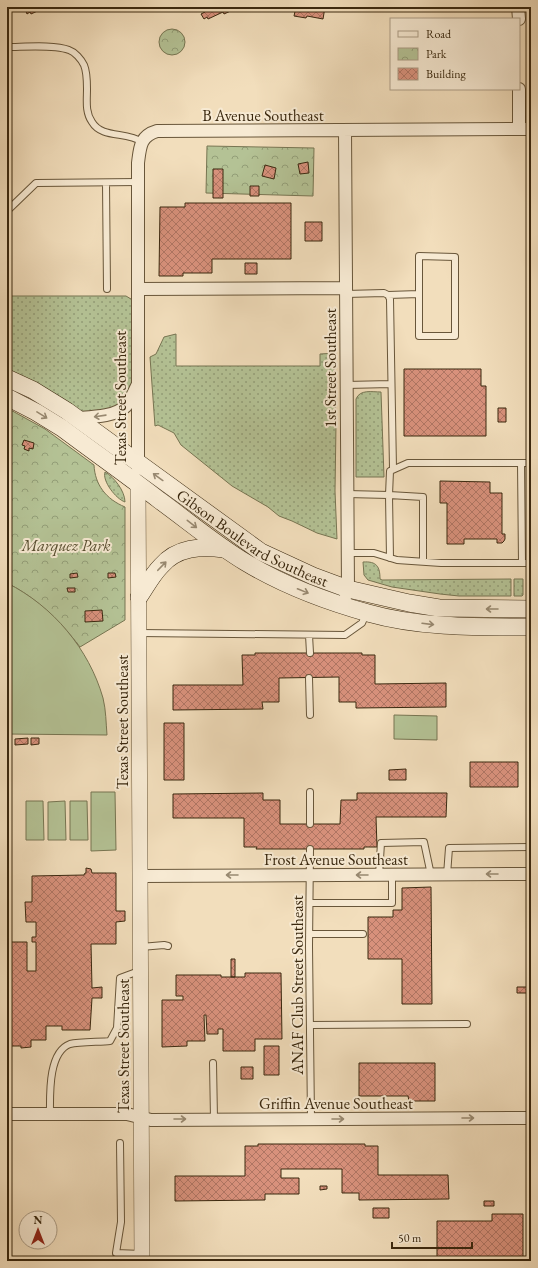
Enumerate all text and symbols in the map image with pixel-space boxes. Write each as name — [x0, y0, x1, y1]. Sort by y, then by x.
legend — [390, 18, 520, 90]
text: Road — [426, 26, 452, 42]
text: Park — [426, 46, 447, 62]
text: Building — [426, 66, 467, 82]
street label: B Avenue Southeast — [202, 105, 324, 126]
street label: 1st Street Southeast — [320, 308, 341, 428]
street label: Texas Street Southeast — [110, 331, 131, 465]
one-way arrow — [36, 411, 47, 420]
one-way arrow — [94, 412, 107, 420]
one-way arrow — [153, 473, 164, 481]
street label: Gibson Boulevard Southeast — [172, 484, 331, 592]
one-way arrow — [186, 520, 197, 529]
park label: Marquez Park — [20, 535, 111, 557]
one-way arrow — [157, 561, 167, 571]
one-way arrow — [296, 588, 308, 595]
one-way arrow — [486, 605, 499, 613]
one-way arrow — [421, 620, 434, 627]
street label: Texas Street Southeast — [112, 655, 133, 789]
street label: Frost Avenue Southeast — [264, 849, 408, 870]
one-way arrow — [486, 870, 499, 878]
one-way arrow — [226, 871, 239, 879]
one-way arrow — [356, 871, 369, 879]
street label: ANAF Club Street Southeast — [287, 895, 308, 1076]
street label: Texas Street Southeast — [113, 979, 134, 1113]
street label: Griffin Avenue Southeast — [259, 1093, 413, 1114]
one-way arrow — [461, 1114, 474, 1122]
one-way arrow — [331, 1115, 344, 1123]
one-way arrow — [173, 1116, 186, 1123]
north arrow — [18, 1210, 58, 1250]
text: N — [34, 1213, 43, 1227]
scale bar — [392, 1224, 472, 1250]
text: 50 m — [398, 1230, 422, 1246]

